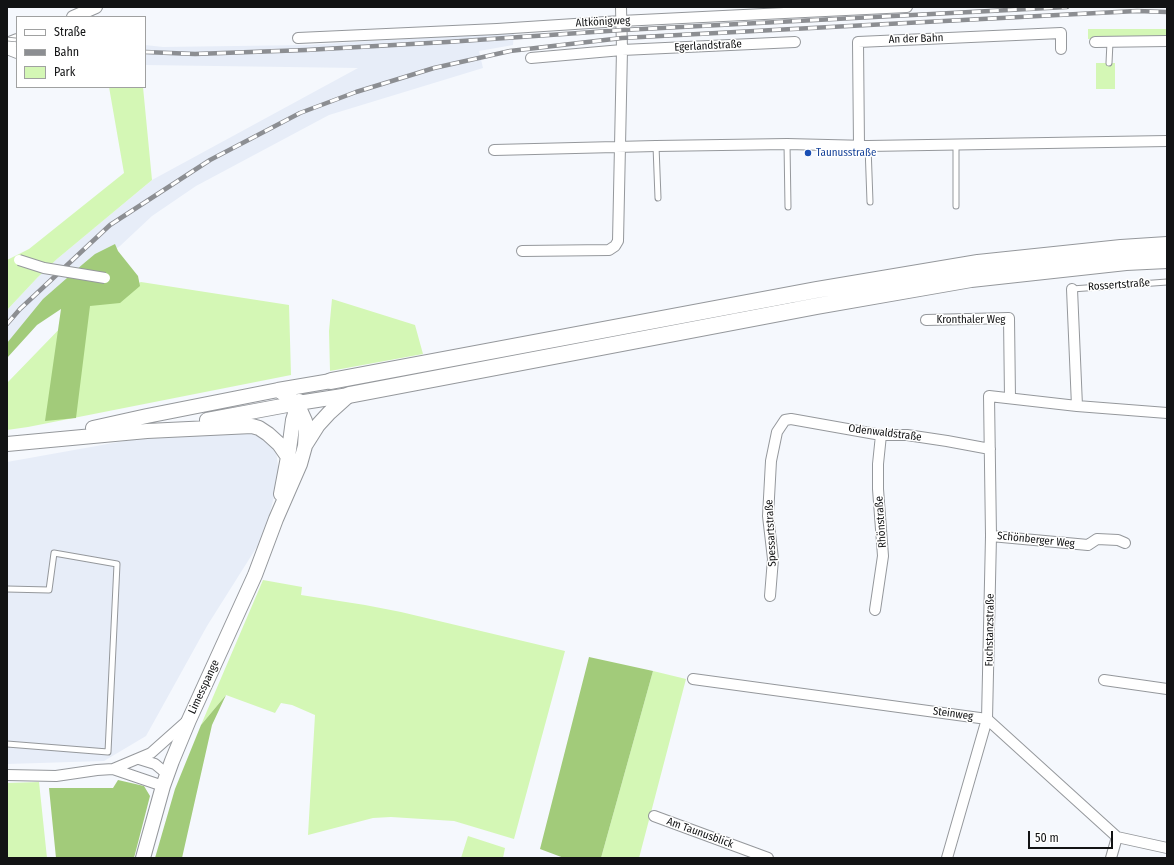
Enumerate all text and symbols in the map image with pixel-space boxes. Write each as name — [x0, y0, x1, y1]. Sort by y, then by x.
street label: Altkönigweg — [575, 14, 631, 30]
legend — [16, 16, 146, 88]
text: Straße — [54, 25, 86, 39]
street label: An der Bahn — [888, 31, 944, 47]
street label: Egerlandstraße — [674, 38, 742, 54]
text: Bahn — [54, 45, 79, 59]
text: Park — [54, 65, 75, 79]
place label: Taunusstraße — [816, 146, 876, 160]
marker: Taunusstraße — [803, 148, 813, 158]
street label: Rossertstraße — [1087, 276, 1151, 294]
street label: Kronthaler Weg — [936, 313, 1006, 327]
street label: Odenwaldstraße — [848, 422, 922, 444]
street label: Rhönstraße — [873, 496, 889, 548]
street label: Spessartstraße — [763, 499, 779, 567]
street label: Schönberger Weg — [996, 529, 1076, 551]
street label: Fuchstanzstraße — [983, 593, 997, 667]
street label: Limesspange — [186, 658, 222, 716]
street label: Steinweg — [932, 705, 974, 723]
street label: Am Taunusblick — [665, 815, 735, 851]
scale bar — [1030, 823, 1115, 849]
text: 50 m — [1035, 831, 1059, 845]

